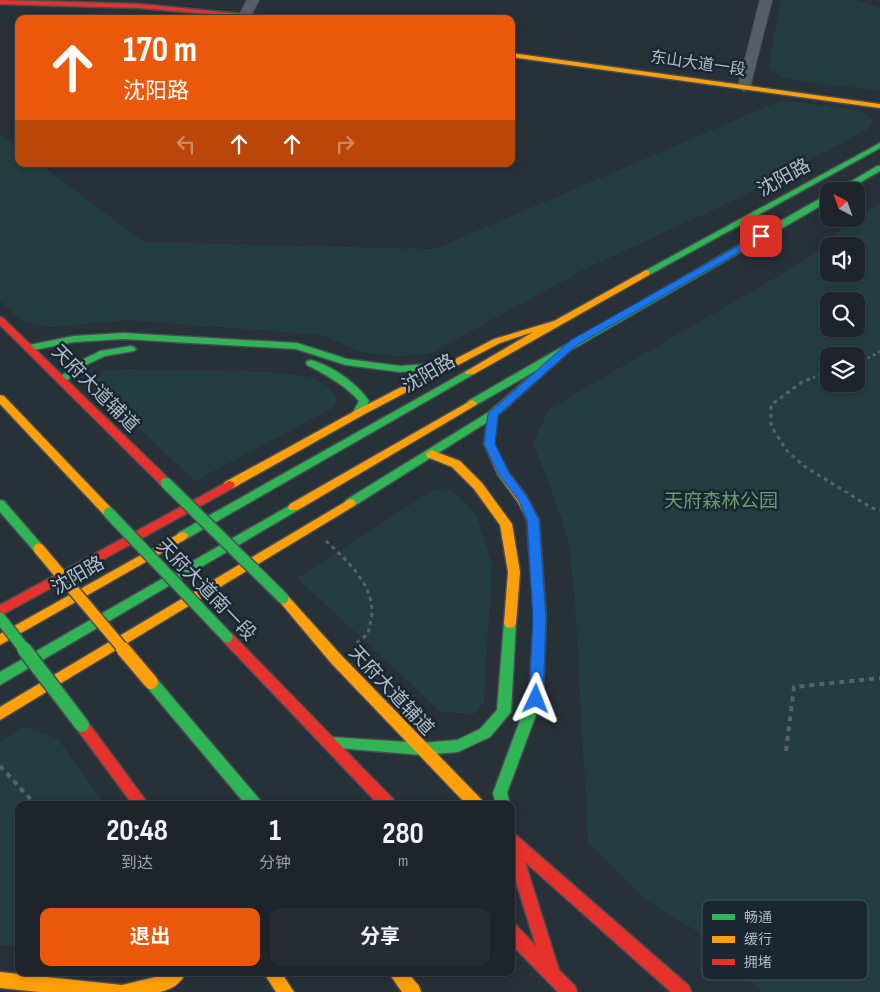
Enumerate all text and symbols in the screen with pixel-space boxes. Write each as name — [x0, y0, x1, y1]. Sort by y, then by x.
text: 170 m — [123, 29, 197, 72]
icon: ahead — [40, 35, 105, 100]
street label: 东山大道一段 — [649, 48, 747, 80]
text: 沈阳路 — [123, 78, 189, 105]
icon: left — [172, 130, 200, 158]
icon: ahead — [225, 130, 253, 158]
icon: ahead — [278, 130, 306, 158]
icon: right — [331, 130, 359, 158]
street label: 沈阳路 — [753, 154, 815, 202]
north arrow — [820, 182, 865, 228]
map controls — [820, 182, 865, 392]
pin — [740, 215, 782, 257]
icon: arrive — [747, 222, 775, 250]
button: sound — [820, 237, 865, 282]
button: search — [820, 292, 865, 337]
street label: 天府大道辅道 — [47, 341, 143, 437]
button: layers — [820, 347, 865, 392]
street label: 沈阳路 — [399, 350, 459, 398]
park label: 天府森林公园 — [664, 490, 778, 513]
street label: 天府大道南一段 — [152, 534, 260, 646]
street label: 沈阳路 — [48, 552, 108, 600]
street label: 天府大道辅道 — [344, 641, 438, 741]
position arrow — [509, 672, 561, 724]
text: 20:48 — [106, 813, 168, 849]
text: 1 — [269, 813, 281, 849]
text: 280 — [382, 816, 424, 852]
text: m — [398, 852, 408, 871]
text: 到达 — [121, 854, 153, 873]
text: 分钟 — [259, 854, 291, 873]
legend — [702, 900, 868, 980]
button: 退出 — [40, 908, 260, 966]
button: 分享 — [270, 908, 490, 966]
text: 畅通 — [744, 909, 772, 926]
text: 缓行 — [744, 931, 772, 948]
text: 拥堵 — [744, 954, 772, 971]

